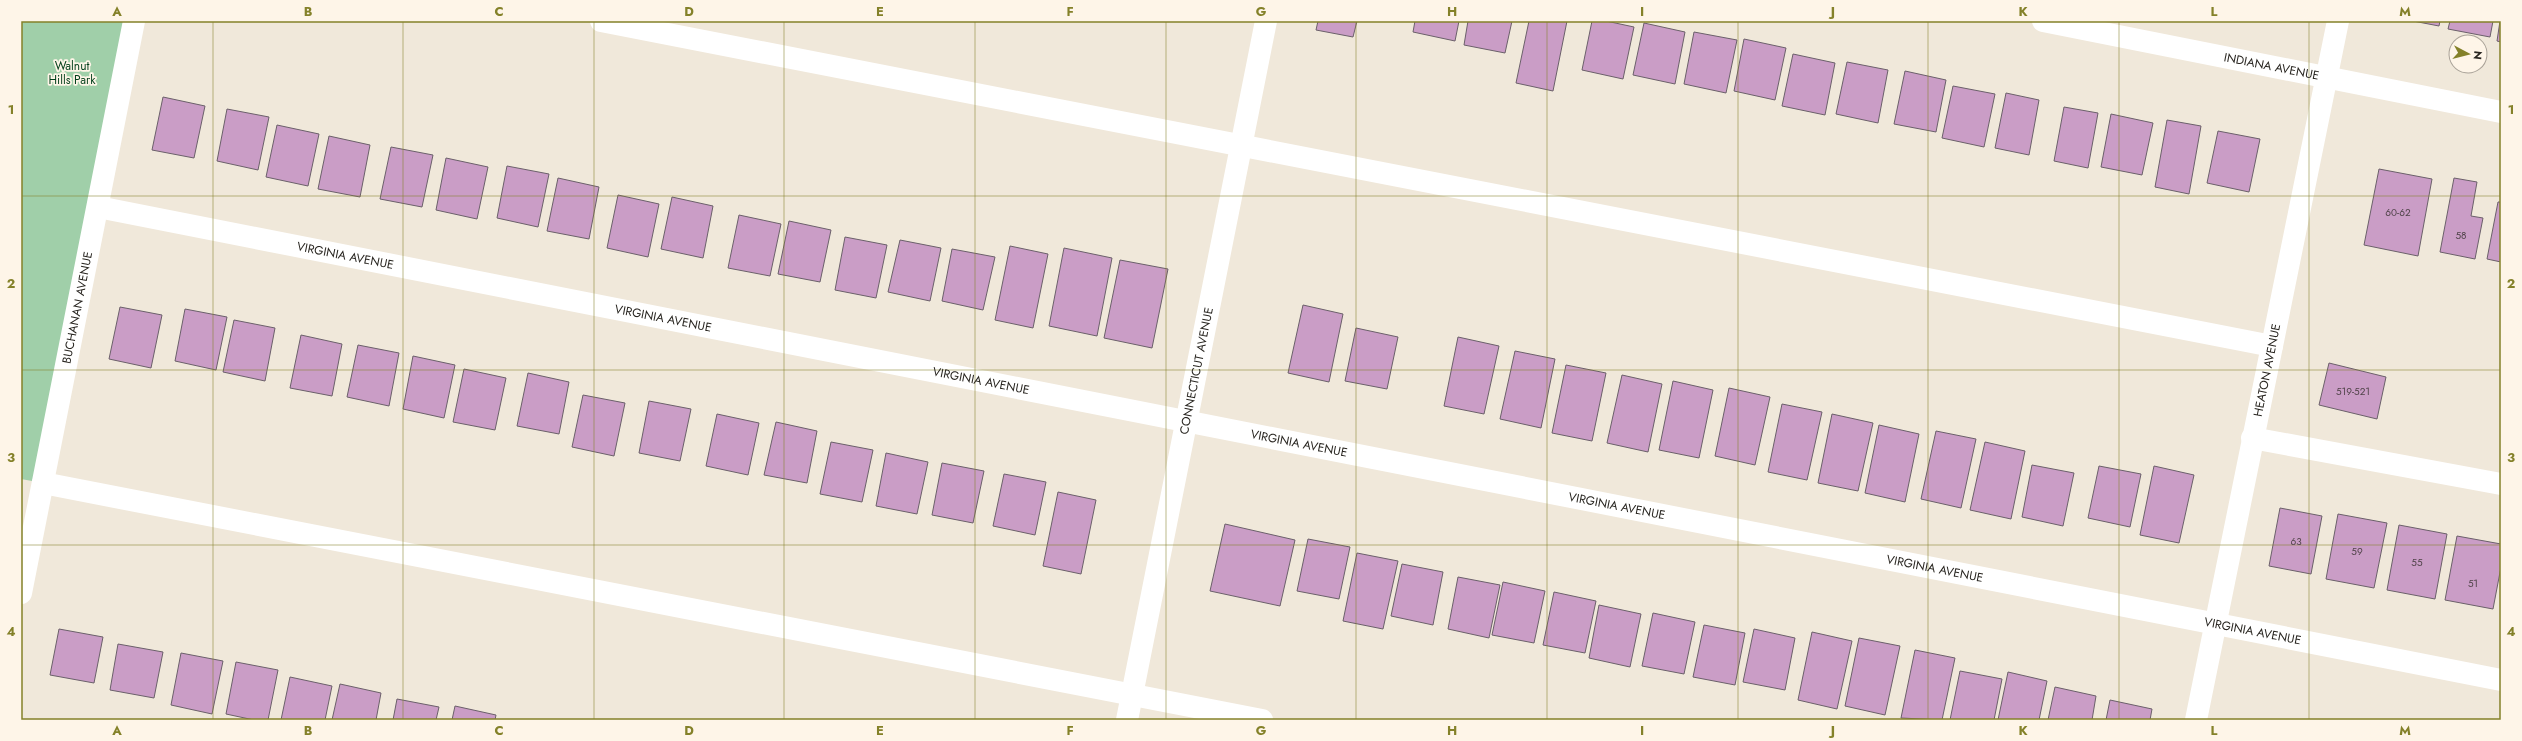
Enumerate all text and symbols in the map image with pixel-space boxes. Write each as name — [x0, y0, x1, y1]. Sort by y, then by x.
text: A — [111, 2, 122, 21]
text: B — [304, 2, 313, 21]
text: C — [494, 2, 504, 21]
text: D — [684, 2, 694, 21]
text: E — [876, 2, 884, 21]
text: F — [1066, 2, 1074, 21]
text: G — [1256, 2, 1267, 21]
text: H — [1447, 2, 1457, 21]
text: I — [1640, 2, 1644, 21]
text: J — [1828, 2, 1835, 21]
text: K — [2018, 2, 2028, 21]
text: L — [2211, 2, 2218, 21]
text: M — [2399, 2, 2411, 21]
north arrow — [2448, 34, 2488, 74]
street label: INDIANA AVENUE — [2222, 48, 2321, 85]
text: N — [2469, 50, 2486, 61]
park label: Walnut Hills Park — [48, 57, 96, 89]
text: 1 — [8, 100, 14, 119]
text: 1 — [2508, 100, 2514, 119]
house number: 60-62 — [2385, 205, 2411, 220]
house number: 58 — [2455, 228, 2467, 243]
street label: VIRGINIA AVENUE — [295, 237, 395, 274]
street label: BUCHANAN AVENUE — [58, 250, 97, 365]
text: 2 — [7, 274, 15, 293]
text: 2 — [2507, 274, 2515, 293]
street label: VIRGINIA AVENUE — [613, 300, 713, 337]
street label: CONNECTICUT AVENUE — [1175, 306, 1218, 436]
street label: HEATON AVENUE — [2249, 322, 2285, 418]
street label: VIRGINIA AVENUE — [931, 362, 1031, 399]
house number: 519-521 — [2336, 384, 2370, 399]
street label: VIRGINIA AVENUE — [1249, 425, 1349, 462]
text: 3 — [7, 448, 15, 467]
text: 3 — [2507, 448, 2515, 467]
street label: VIRGINIA AVENUE — [1567, 488, 1667, 524]
house number: 63 — [2290, 534, 2302, 549]
house number: 59 — [2351, 544, 2363, 559]
street label: VIRGINIA AVENUE — [1885, 550, 1985, 587]
house number: 55 — [2411, 555, 2423, 570]
house number: 51 — [2468, 576, 2478, 591]
street label: VIRGINIA AVENUE — [2203, 613, 2303, 649]
text: 4 — [6, 622, 16, 641]
text: 4 — [2506, 622, 2516, 641]
text: A — [111, 721, 122, 740]
text: B — [304, 721, 313, 740]
text: C — [494, 721, 504, 740]
text: D — [684, 721, 694, 740]
text: E — [876, 721, 884, 740]
text: F — [1066, 721, 1074, 740]
text: G — [1256, 721, 1267, 740]
text: H — [1447, 721, 1457, 740]
text: I — [1640, 721, 1644, 740]
text: J — [1828, 721, 1835, 740]
text: K — [2018, 721, 2028, 740]
text: L — [2211, 721, 2218, 740]
text: M — [2399, 721, 2411, 740]

